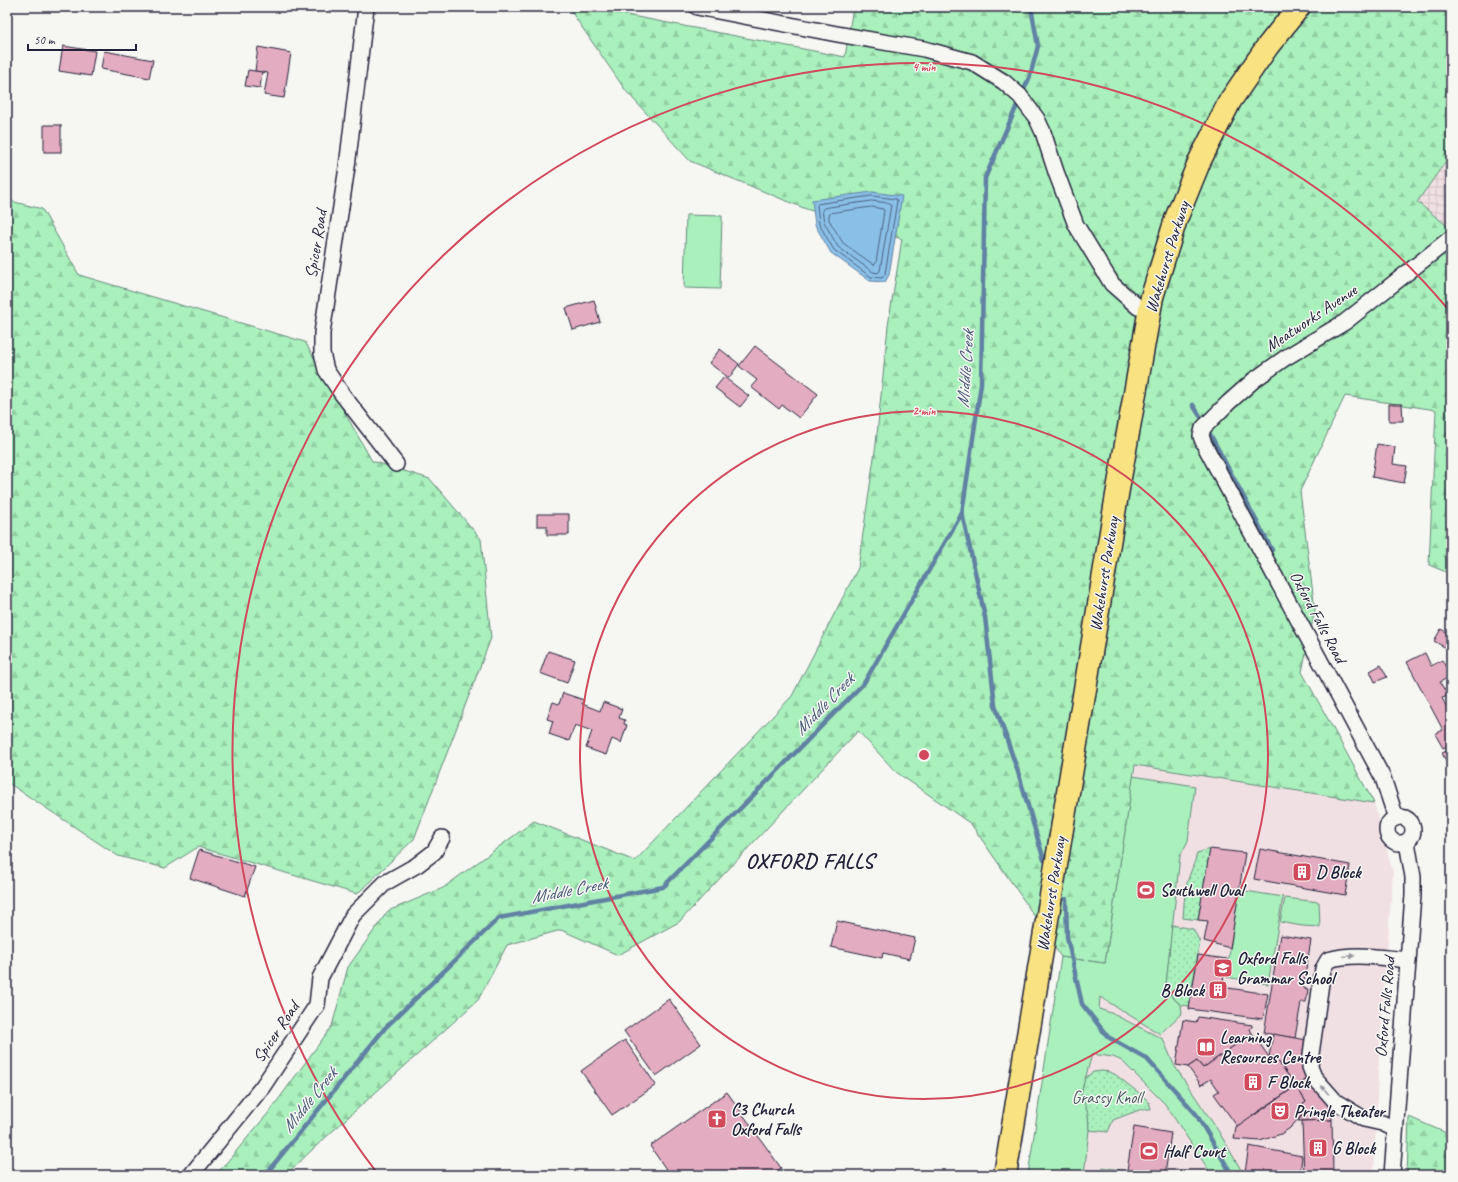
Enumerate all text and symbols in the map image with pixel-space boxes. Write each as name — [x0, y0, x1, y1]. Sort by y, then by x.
scale bar — [28, 26, 136, 52]
text: 50 m — [34, 32, 56, 48]
text: 4 min — [913, 59, 936, 75]
street label: Wakehurst Parkway — [1140, 198, 1194, 315]
street label: Spicer Road — [300, 206, 332, 280]
street label: Meatworks Avenue — [1261, 279, 1362, 356]
water label: Middle Creek — [951, 326, 979, 408]
text: 2 min — [913, 403, 936, 419]
street label: Wakehurst Parkway — [1085, 514, 1124, 633]
street label: Oxford Falls Road — [1285, 568, 1353, 669]
water label: Middle Creek — [789, 666, 861, 739]
centre of rings — [917, 748, 931, 762]
street label: Wakehurst Parkway — [1032, 834, 1071, 953]
district label: OXFORD FALLS — [746, 848, 878, 874]
building icon: D Block — [1291, 861, 1313, 883]
place label: D Block — [1316, 862, 1362, 883]
water label: Middle Creek — [529, 871, 612, 908]
sports icon: Southwell Oval — [1135, 879, 1157, 901]
place label: Southwell Oval — [1160, 880, 1248, 901]
place label: Oxford Falls Grammar School — [1237, 948, 1338, 989]
one-way arrow — [1343, 953, 1356, 959]
street label: Oxford Falls Road — [1370, 953, 1400, 1058]
school or university icon: Oxford Falls Grammar School — [1212, 957, 1234, 979]
building icon: B Block — [1207, 979, 1229, 1001]
place label: B Block — [1160, 980, 1206, 1001]
street label: Spicer Road — [248, 996, 305, 1066]
place label: Learning Resources Centre — [1220, 1027, 1322, 1068]
library icon: Learning Resources Centre — [1195, 1036, 1217, 1058]
water label: Middle Creek — [276, 1060, 344, 1137]
building icon: F Block — [1242, 1071, 1264, 1093]
place label: F Block — [1267, 1072, 1311, 1093]
one-way arrow — [1321, 1085, 1330, 1096]
park label: Grassy Knoll — [1072, 1087, 1145, 1108]
place label: C3 Church Oxford Falls — [731, 1099, 803, 1140]
theatre icon: Pringle Theater — [1269, 1100, 1291, 1122]
place label: Pringle Theater — [1294, 1101, 1387, 1122]
church icon: C3 Church Oxford Falls — [706, 1108, 728, 1130]
building icon: G Block — [1307, 1137, 1329, 1159]
place label: G Block — [1332, 1138, 1377, 1159]
sports icon: Half Court — [1138, 1140, 1160, 1162]
place label: Half Court — [1163, 1141, 1227, 1162]

